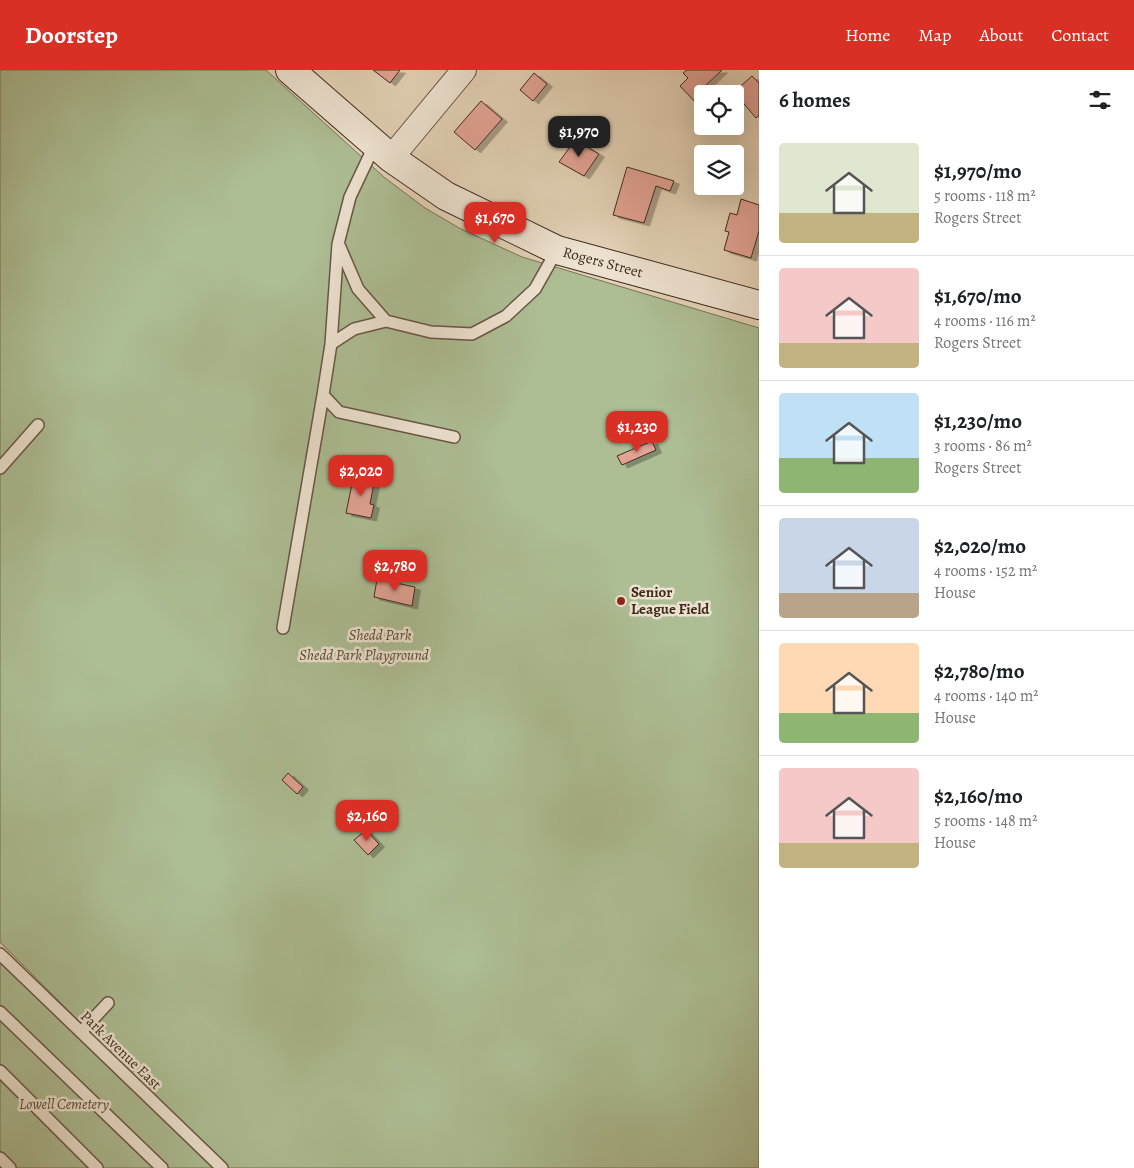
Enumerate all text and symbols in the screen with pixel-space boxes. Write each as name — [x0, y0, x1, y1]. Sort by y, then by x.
text: Doorstep — [25, 19, 118, 51]
text: Home — [845, 23, 890, 47]
text: Map — [918, 23, 951, 47]
text: About — [979, 23, 1023, 47]
text: Contact — [1051, 23, 1109, 47]
map controls — [694, 85, 744, 195]
button: locate — [694, 85, 744, 135]
text: 6 homes — [779, 86, 851, 114]
icon: filters — [1086, 86, 1114, 114]
pin: $1,970 — [538, 116, 620, 158]
text: $1,970 — [559, 121, 599, 143]
button: layers — [694, 145, 744, 195]
text: $1,970/mo — [934, 157, 1022, 185]
icon: home — [819, 163, 879, 223]
text: 5 rooms · 118 m² — [934, 185, 1036, 207]
pin: $1,670 — [454, 202, 536, 244]
text: $1,670 — [475, 207, 515, 229]
text: Rogers Street — [934, 207, 1022, 229]
street label: Rogers Street — [561, 242, 645, 282]
text: $1,670/mo — [934, 282, 1022, 310]
icon: home — [819, 288, 879, 348]
text: 4 rooms · 116 m² — [934, 310, 1036, 332]
text: Rogers Street — [934, 332, 1022, 354]
text: $1,230/mo — [934, 407, 1022, 435]
pin: $1,230 — [596, 410, 678, 453]
icon: home — [819, 413, 879, 473]
text: $1,230 — [617, 416, 657, 438]
text: 3 rooms · 86 m² — [934, 435, 1032, 457]
pin: $2,020 — [320, 454, 402, 497]
text: Rogers Street — [934, 457, 1022, 479]
text: $2,020 — [339, 460, 383, 482]
text: $2,020/mo — [934, 532, 1026, 560]
icon: home — [819, 538, 879, 598]
pin: $2,780 — [354, 550, 436, 592]
text: $2,780 — [374, 555, 416, 577]
text: 4 rooms · 152 m² — [934, 560, 1037, 582]
place label: Senior League Field — [631, 582, 710, 619]
text: House — [934, 582, 976, 604]
marker: Senior League Field — [615, 595, 627, 607]
park label: Shedd Park — [349, 625, 412, 645]
park label: Shedd Park Playground — [299, 645, 429, 665]
text: $2,780/mo — [934, 657, 1025, 685]
icon: home — [819, 663, 879, 723]
text: 4 rooms · 140 m² — [934, 685, 1039, 707]
text: House — [934, 707, 976, 729]
text: $2,160/mo — [934, 782, 1023, 810]
icon: home — [819, 788, 879, 848]
pin: $2,160 — [326, 800, 408, 842]
text: $2,160 — [347, 805, 387, 827]
text: 5 rooms · 148 m² — [934, 810, 1037, 832]
text: House — [934, 832, 976, 854]
street label: Park Avenue East — [76, 1006, 166, 1094]
park label: Lowell Cemetery — [19, 1094, 109, 1114]

